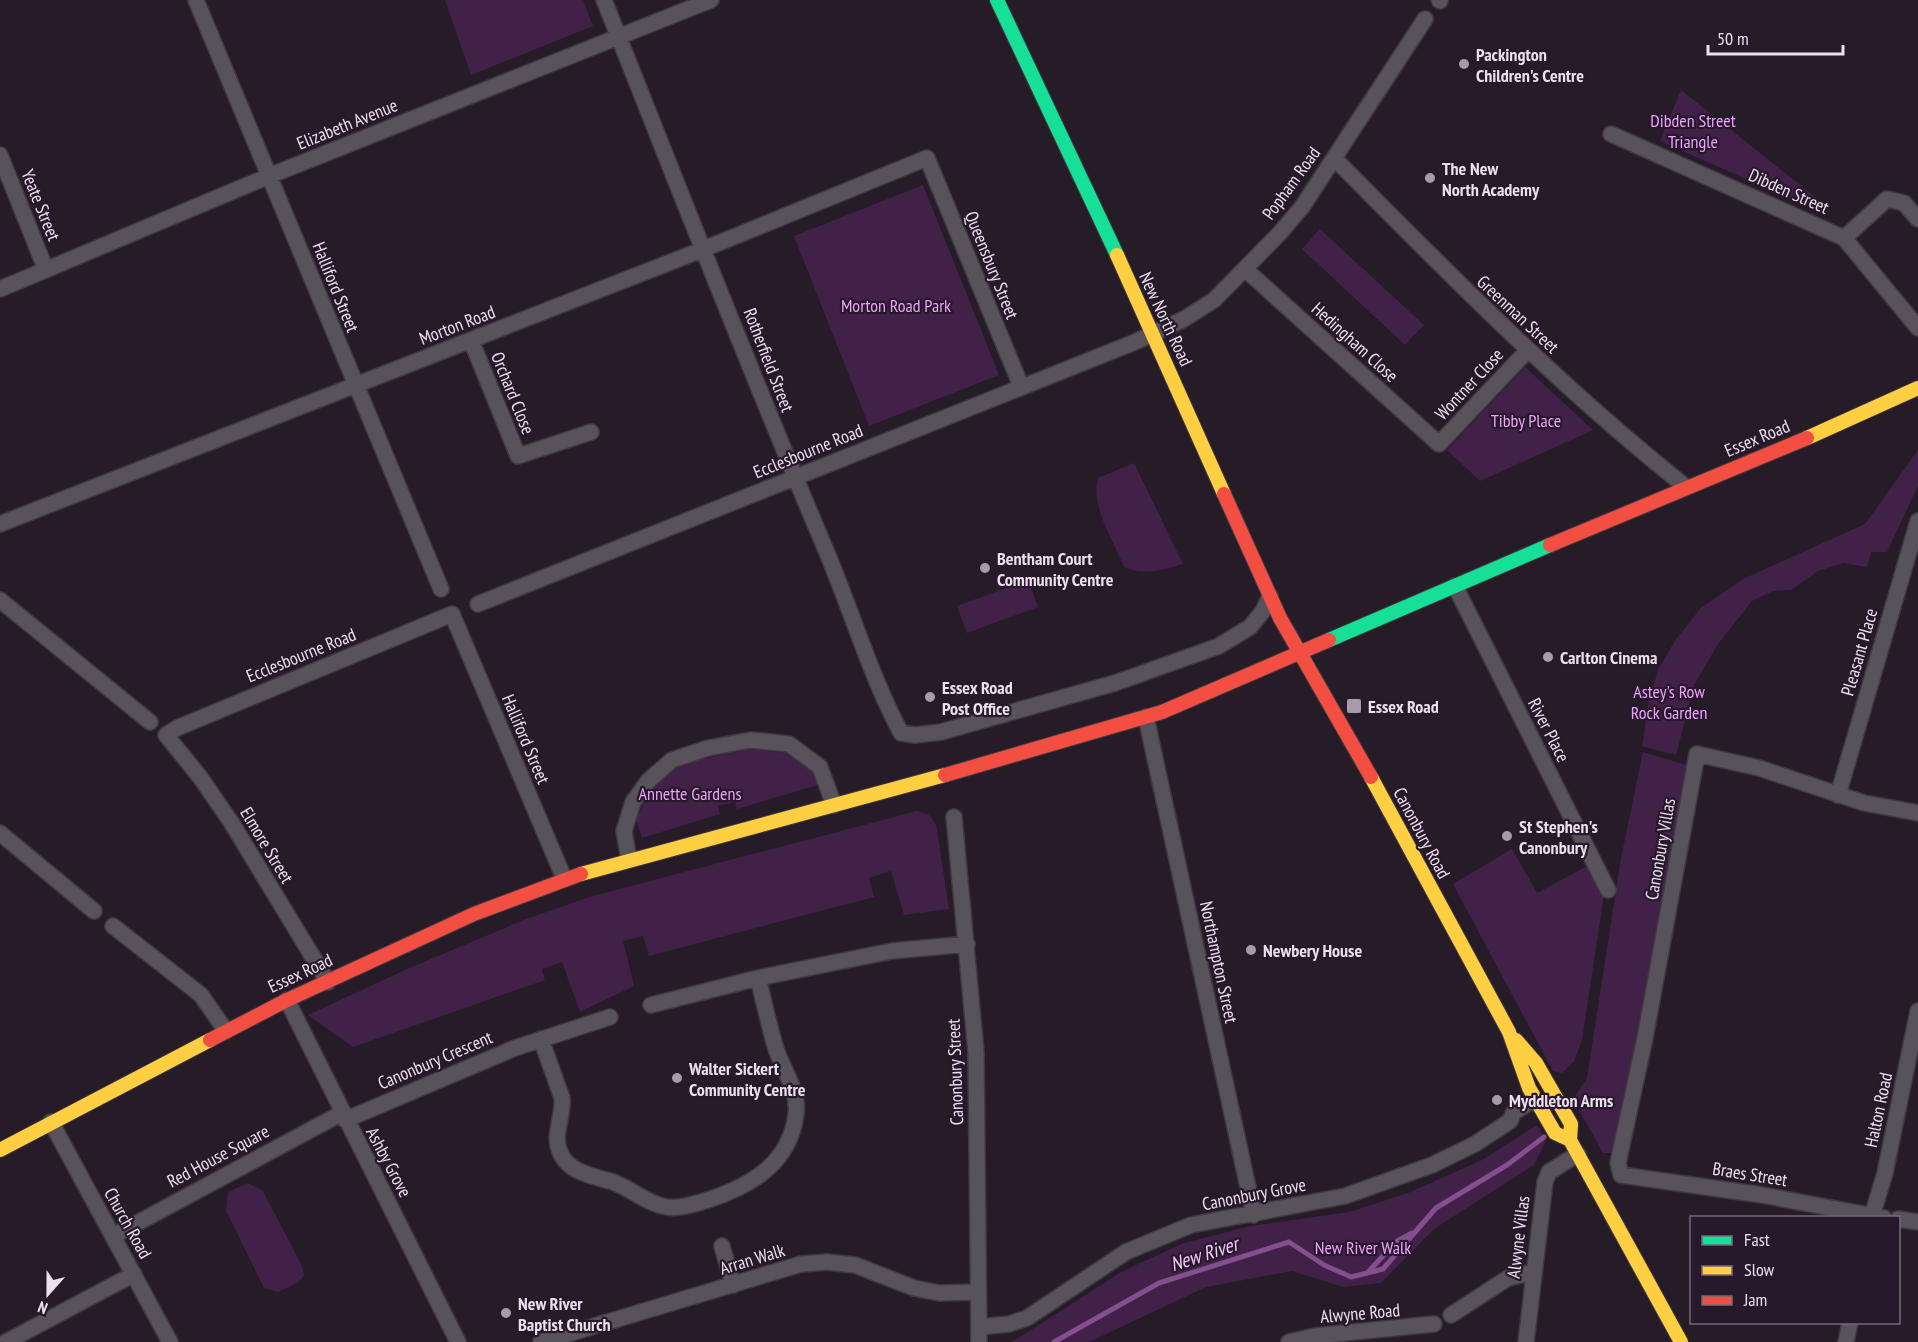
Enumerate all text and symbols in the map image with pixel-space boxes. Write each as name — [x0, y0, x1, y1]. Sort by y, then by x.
scale bar — [1708, 18, 1843, 56]
text: 50 m — [1717, 27, 1749, 50]
place label: Packington Children's Centre — [1476, 43, 1584, 87]
marker: Packington Children's Centre — [1457, 57, 1471, 71]
street label: Elizabeth Avenue — [293, 93, 401, 155]
park label: Dibden Street Triangle — [1650, 109, 1736, 153]
street label: Popham Road — [1257, 142, 1325, 224]
place label: The New North Academy — [1442, 157, 1540, 201]
street label: Dibden Street — [1745, 163, 1833, 219]
street label: Yeate Street — [16, 166, 66, 244]
marker: The New North Academy — [1423, 171, 1437, 185]
street label: Queensbury Street — [960, 208, 1024, 322]
street label: Halliford Street — [308, 239, 365, 335]
street label: New North Road — [1134, 268, 1198, 370]
street label: Greenman Street — [1472, 270, 1564, 358]
park label: Morton Road Park — [841, 294, 951, 317]
street label: Hedingham Close — [1307, 297, 1403, 387]
street label: Morton Road — [416, 300, 498, 350]
street label: Rotherfield Street — [739, 305, 799, 415]
street label: Wontner Close — [1430, 343, 1508, 425]
street label: Orchard Close — [486, 349, 540, 437]
park label: Tibby Place — [1491, 409, 1561, 432]
street label: Essex Road — [1721, 414, 1793, 462]
street label: Ecclesbourne Road — [750, 419, 866, 483]
place label: Bentham Court Community Centre — [997, 547, 1114, 591]
marker: Bentham Court Community Centre — [978, 561, 992, 575]
street label: Pleasant Place — [1836, 606, 1882, 698]
street label: Ecclesbourne Road — [243, 623, 359, 687]
place label: Carlton Cinema — [1560, 646, 1657, 669]
marker: Carlton Cinema — [1541, 650, 1555, 664]
place label: Essex Road Post Office — [942, 676, 1013, 720]
park label: Astey's Row Rock Garden — [1631, 680, 1707, 724]
marker: Essex Road Post Office — [923, 690, 937, 704]
street label: Halliford Street — [497, 691, 555, 787]
street label: River Place — [1523, 694, 1575, 766]
place label: Essex Road — [1368, 695, 1439, 718]
marker: Essex Road — [1345, 697, 1363, 715]
park label: Annette Gardens — [639, 782, 741, 805]
street label: Canonbury Road — [1388, 783, 1456, 883]
street label: Canonbury Villas — [1640, 796, 1680, 902]
street label: Elmore Street — [235, 803, 299, 887]
place label: St Stephen's Canonbury — [1519, 815, 1598, 859]
marker: St Stephen's Canonbury — [1500, 829, 1514, 843]
street label: Northampton Street — [1195, 899, 1243, 1025]
place label: Newbery House — [1263, 939, 1362, 962]
marker: Newbery House — [1244, 943, 1258, 957]
street label: Essex Road — [264, 948, 336, 998]
street label: Canonbury Street — [942, 1018, 968, 1126]
street label: Canonbury Crescent — [374, 1026, 496, 1094]
place label: Walter Sickert Community Centre — [688, 1057, 806, 1101]
street label: Halton Road — [1859, 1070, 1897, 1150]
marker: Walter Sickert Community Centre — [670, 1071, 684, 1085]
place label: Myddleton Arms — [1509, 1089, 1613, 1112]
marker: Myddleton Arms — [1490, 1093, 1504, 1107]
street label: Red House Square — [163, 1119, 273, 1193]
street label: Ashby Grove — [361, 1123, 417, 1201]
street label: Braes Street — [1711, 1157, 1789, 1191]
street label: Canonbury Grove — [1200, 1173, 1308, 1215]
street label: Church Road — [99, 1183, 157, 1263]
street label: Alwyne Villas — [1502, 1194, 1534, 1280]
legend — [1690, 1216, 1900, 1324]
text: Fast — [1744, 1228, 1770, 1251]
water label: New River — [1167, 1230, 1244, 1277]
park label: New River Walk — [1315, 1236, 1411, 1259]
street label: Arran Walk — [717, 1238, 787, 1280]
text: Slow — [1744, 1258, 1775, 1281]
north arrow — [18, 1264, 78, 1324]
text: Jam — [1743, 1288, 1767, 1311]
place label: New River Baptist Church — [518, 1292, 611, 1336]
text: N — [35, 1297, 50, 1319]
street label: Alwyne Road — [1319, 1298, 1401, 1328]
marker: New River Baptist Church — [499, 1306, 513, 1320]

